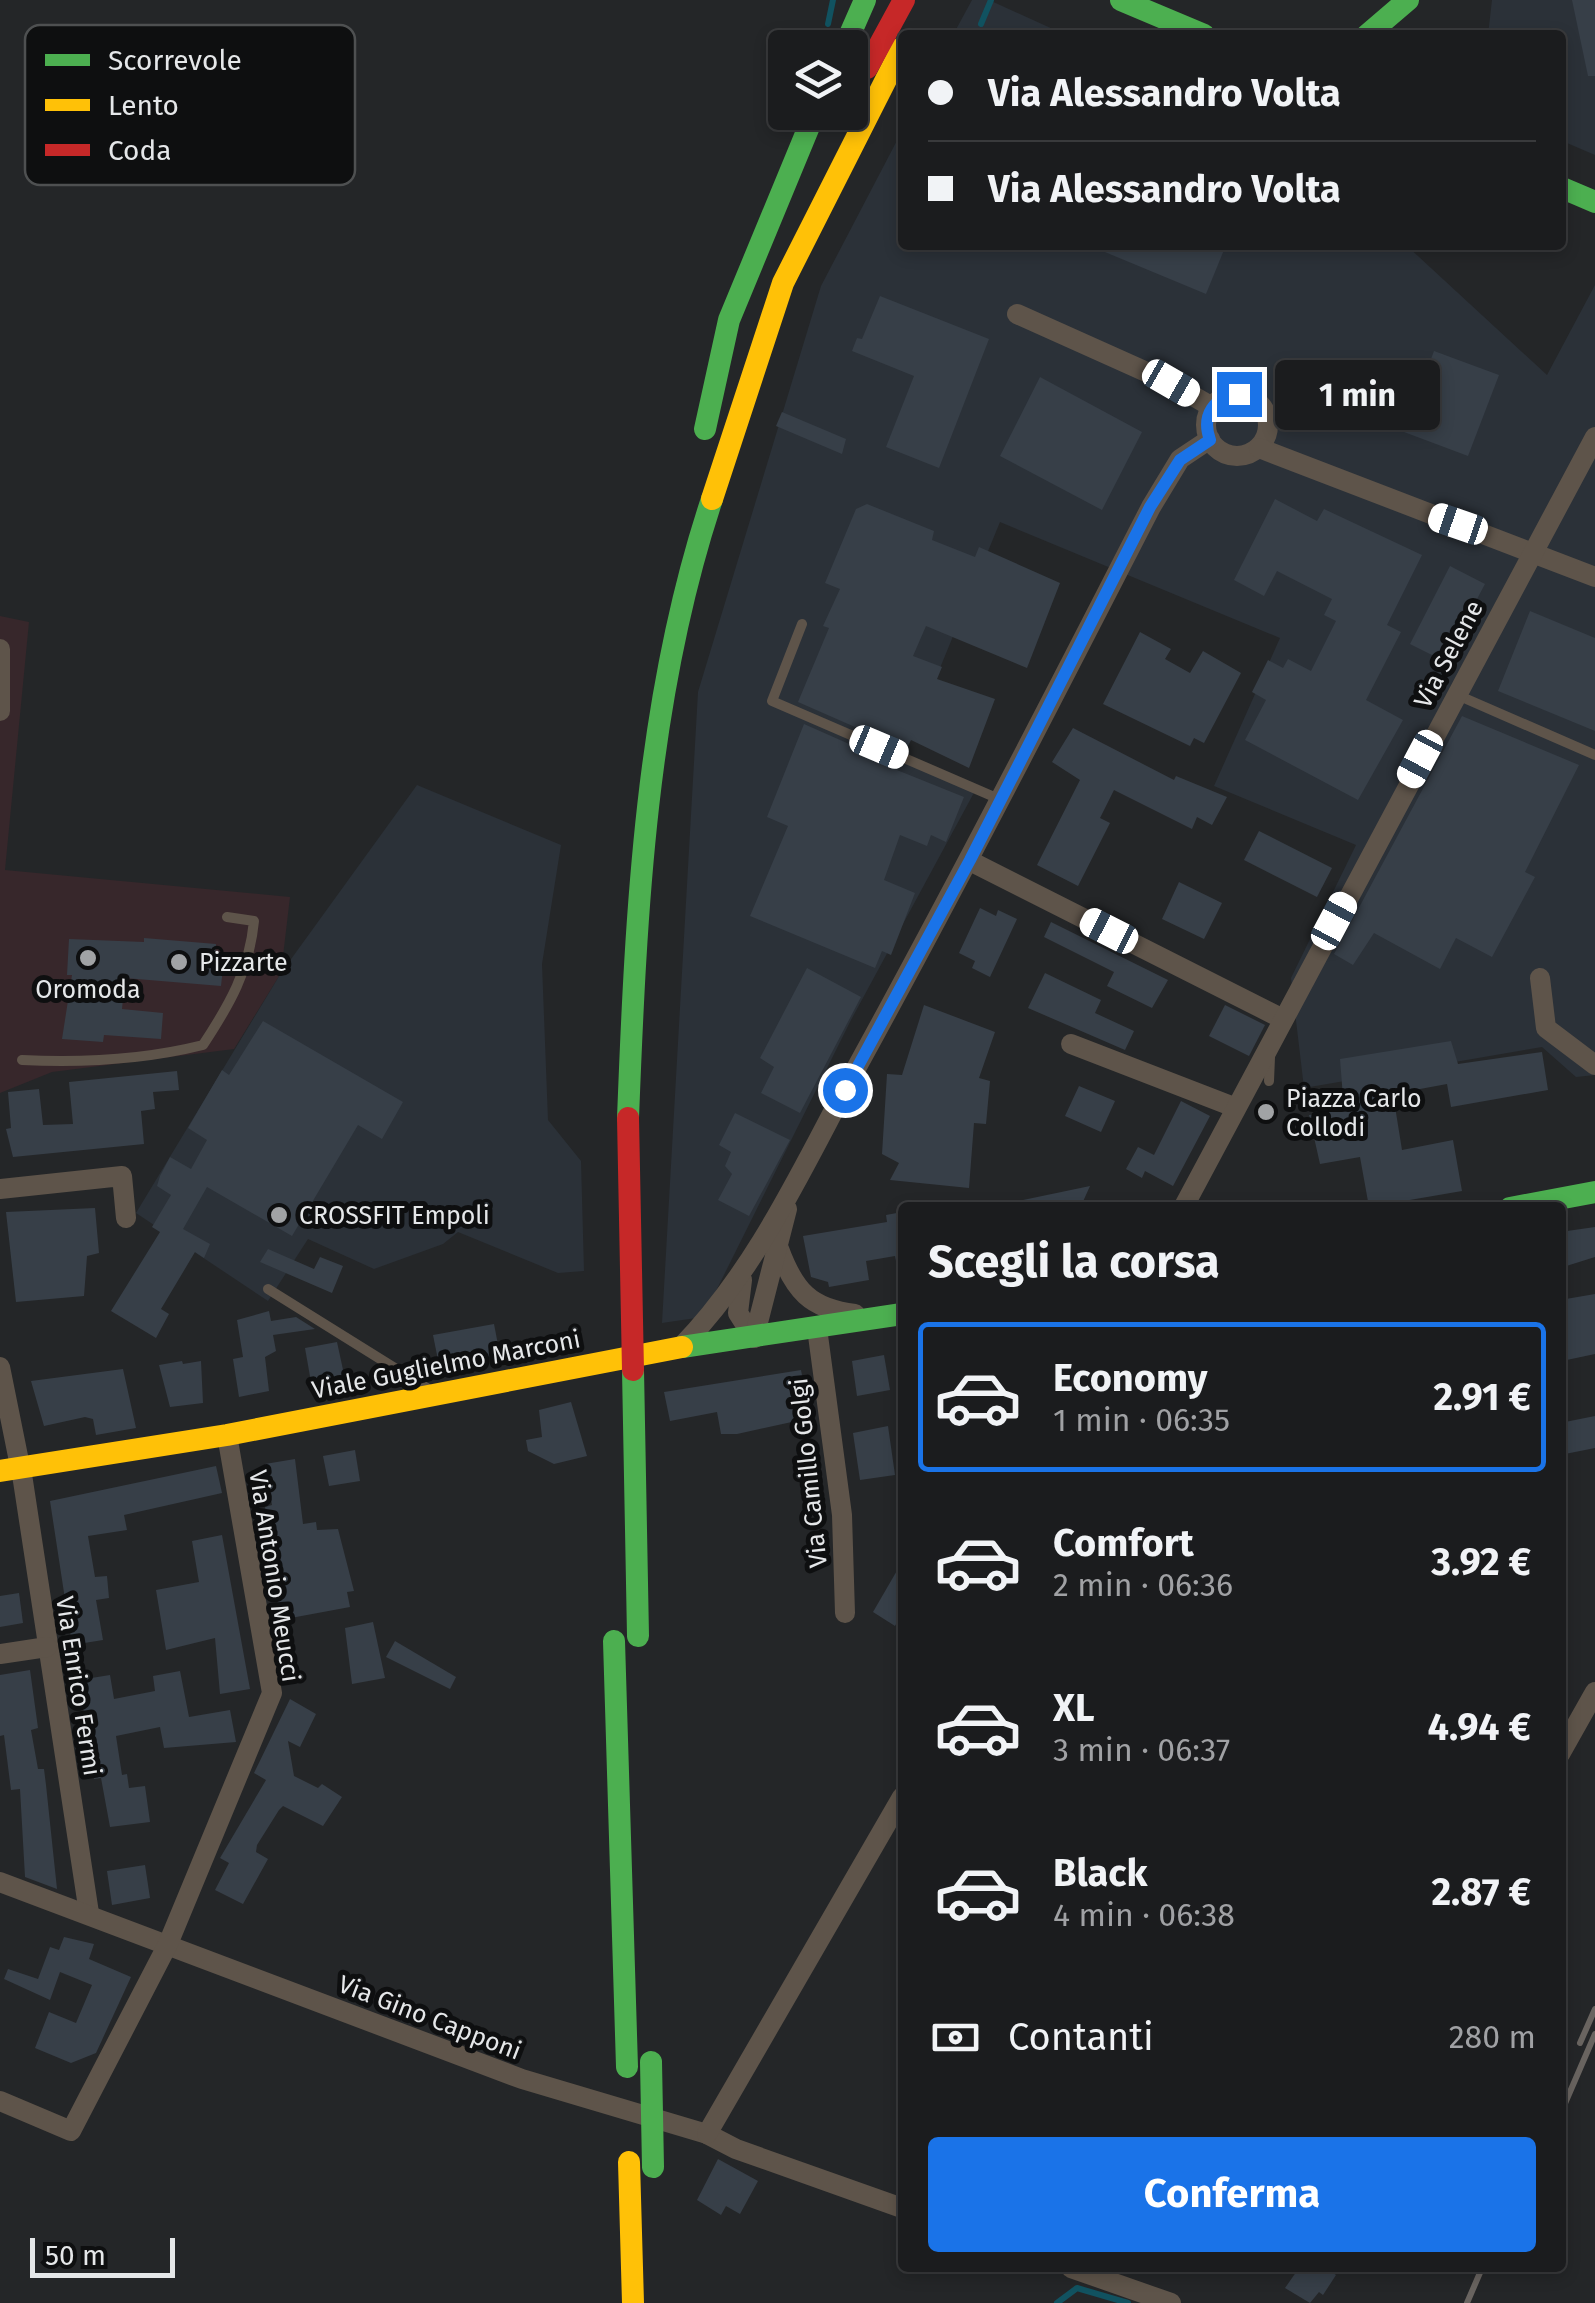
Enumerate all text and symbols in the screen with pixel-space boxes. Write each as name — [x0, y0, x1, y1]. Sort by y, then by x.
legend — [25, 25, 355, 185]
map controls — [768, 30, 868, 130]
button: layers — [768, 30, 868, 130]
text: Scorrevole — [108, 44, 242, 77]
text: Via Alessandro Volta — [988, 70, 1341, 116]
text: Lento — [108, 89, 179, 122]
text: Coda — [108, 134, 171, 167]
text: Via Alessandro Volta — [988, 166, 1341, 212]
car — [1138, 355, 1204, 411]
callout: 1 min — [1274, 359, 1439, 429]
route end — [1217, 372, 1262, 417]
text: 1 min — [1319, 376, 1396, 414]
car — [1425, 500, 1491, 548]
street label: Via Selene — [1408, 596, 1490, 713]
car — [846, 721, 912, 773]
car — [1393, 725, 1447, 793]
car — [1307, 887, 1361, 955]
car — [1075, 904, 1143, 958]
marker: Oromoda — [77, 947, 99, 969]
place label: Pizzarte — [199, 948, 288, 978]
marker: Pizzarte — [168, 951, 190, 973]
place label: Oromoda — [35, 975, 141, 1005]
route start — [823, 1068, 868, 1113]
place label: Piazza Carlo Collodi — [1286, 1084, 1422, 1143]
marker: Piazza Carlo Collodi — [1255, 1101, 1277, 1123]
place label: CROSSFIT Empoli — [299, 1201, 490, 1231]
marker: CROSSFIT Empoli — [268, 1204, 290, 1226]
text: Scegli la corsa — [928, 1235, 1220, 1289]
street label: Viale Guglielmo Marconi — [309, 1324, 583, 1406]
icon: car — [933, 1352, 1023, 1442]
text: Economy — [1053, 1355, 1208, 1401]
text: 2.91 € — [1433, 1374, 1531, 1420]
street label: Via Camillo Golgi — [784, 1377, 834, 1569]
text: 1 min · 06:35 — [1053, 1401, 1230, 1439]
street label: Via Antonio Meucci — [242, 1468, 306, 1684]
icon: car — [933, 1517, 1023, 1607]
text: Comfort — [1053, 1520, 1194, 1566]
text: 3.92 € — [1431, 1539, 1531, 1585]
text: 2 min · 06:36 — [1053, 1566, 1233, 1604]
street label: Via Enrico Fermi — [49, 1594, 107, 1778]
icon: car — [933, 1682, 1023, 1772]
text: XL — [1053, 1685, 1095, 1731]
text: 4.94 € — [1427, 1704, 1531, 1750]
text: 3 min · 06:37 — [1053, 1731, 1230, 1769]
icon: car — [933, 1847, 1023, 1937]
text: Black — [1053, 1850, 1148, 1896]
text: 2.87 € — [1431, 1869, 1531, 1915]
text: 4 min · 06:38 — [1053, 1896, 1235, 1934]
street label: Via Gino Capponi — [334, 1969, 525, 2067]
icon: cash — [928, 2010, 983, 2065]
text: Contanti — [1008, 2014, 1154, 2060]
text: 280 m — [1449, 2018, 1536, 2056]
button: Conferma — [928, 2137, 1536, 2252]
scale bar — [30, 2233, 175, 2278]
text: 50 m — [45, 2239, 106, 2272]

